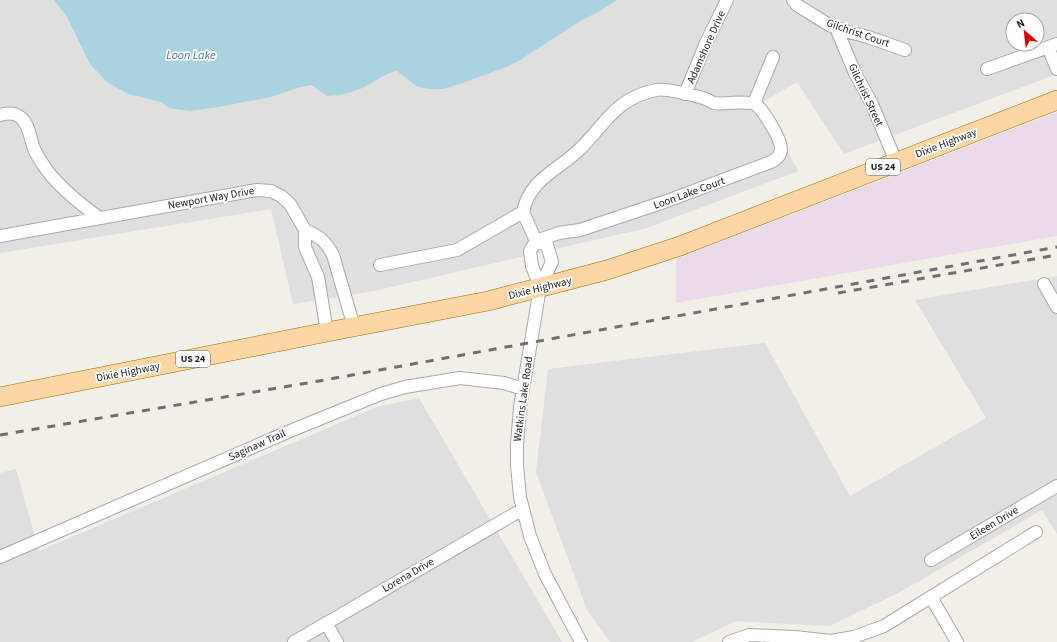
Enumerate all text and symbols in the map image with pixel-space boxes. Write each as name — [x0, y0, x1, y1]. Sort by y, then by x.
street label: Adamshore Drive — [683, 8, 729, 86]
north arrow — [1005, 12, 1045, 52]
street label: Gilchrist Court — [824, 15, 892, 51]
text: N — [1014, 15, 1027, 32]
water label: Loon Lake — [166, 47, 216, 64]
street label: Gilchrist Street — [845, 61, 887, 129]
street label: Dixie Highway — [913, 124, 979, 162]
road number: US 24 — [866, 159, 900, 175]
street label: Loon Lake Court — [651, 173, 727, 213]
street label: Newport Way Drive — [167, 183, 256, 213]
street label: Dixie Highway — [507, 273, 573, 303]
road number: US 24 — [176, 351, 210, 367]
street label: Watkins Lake Road — [510, 355, 536, 443]
street label: Dixie Highway — [95, 358, 161, 386]
street label: Saginaw Trail — [226, 426, 288, 464]
street label: Eileen Drive — [967, 502, 1022, 543]
street label: Lorena Drive — [379, 554, 437, 596]

